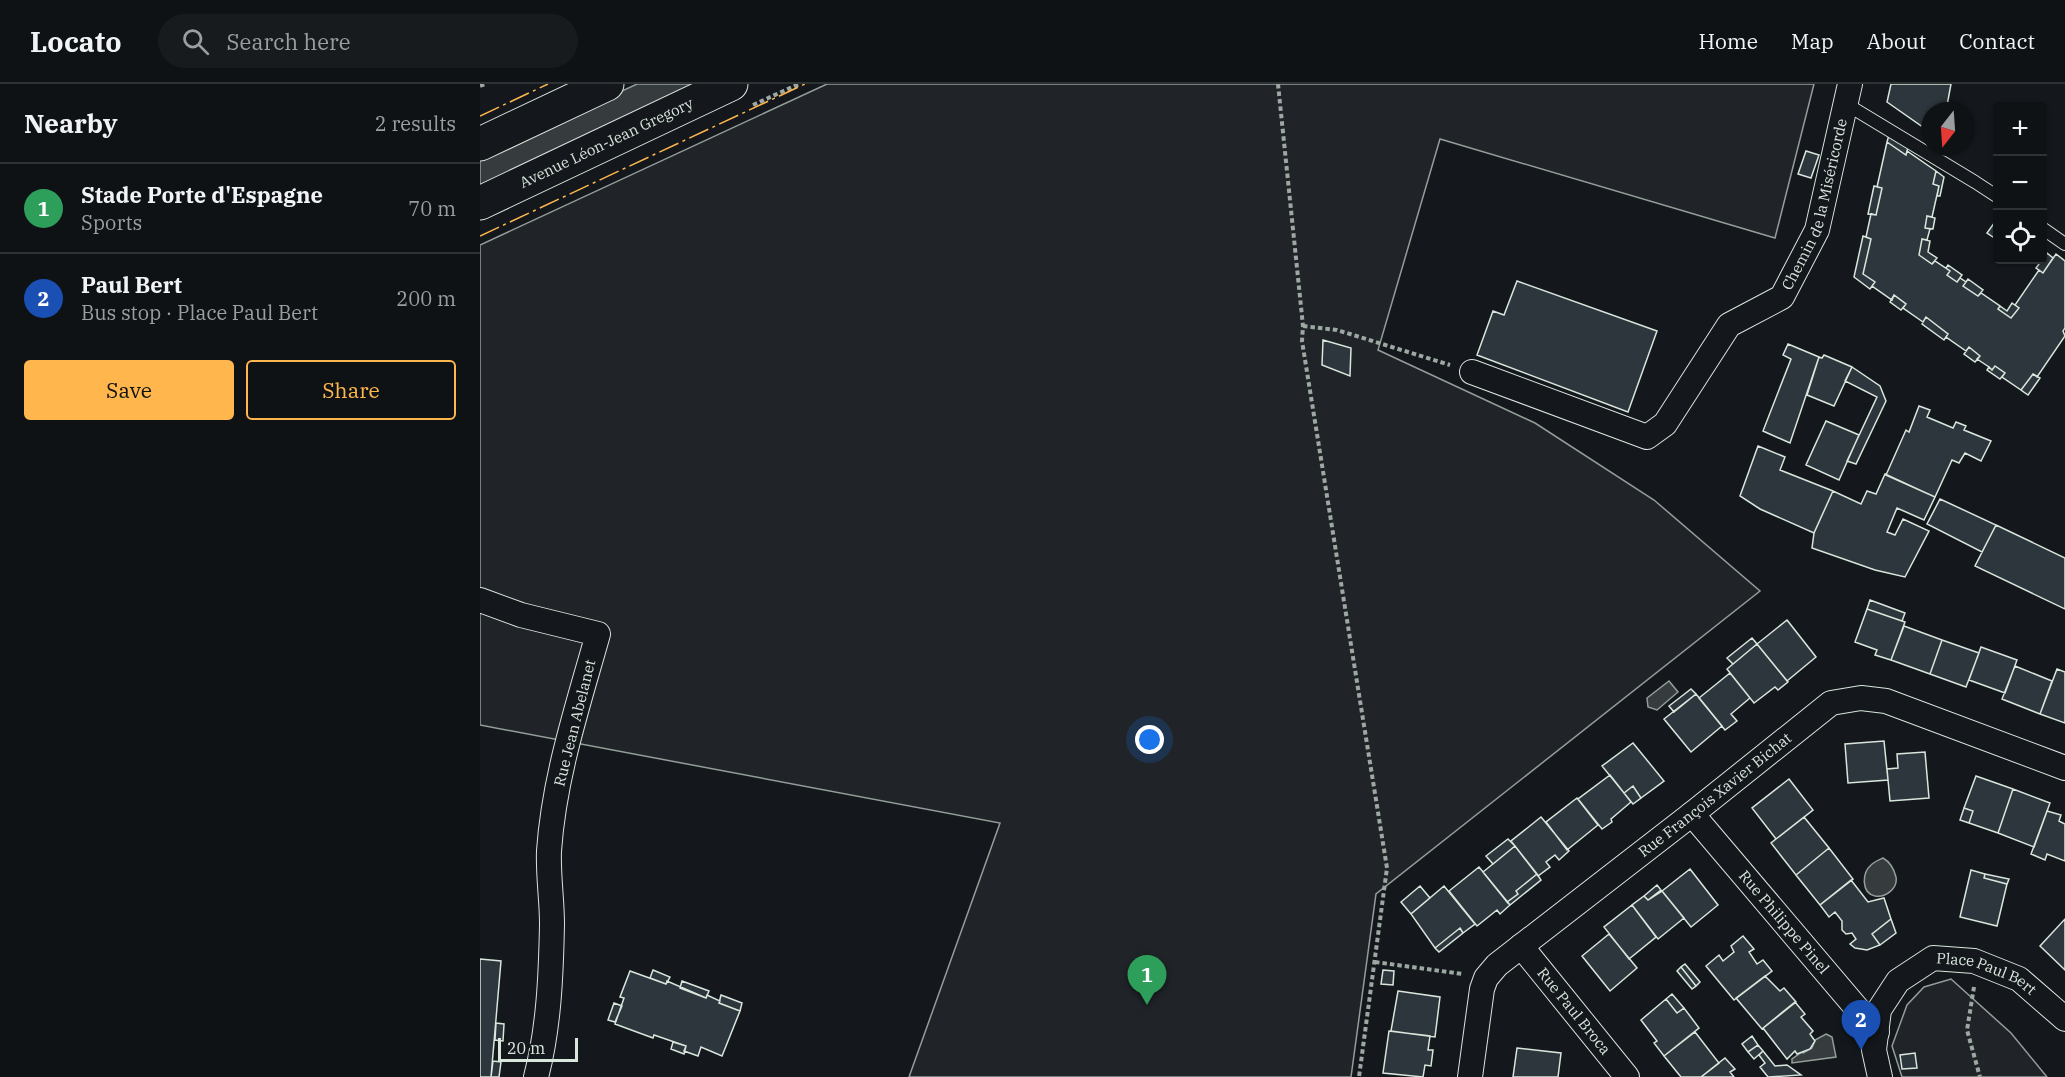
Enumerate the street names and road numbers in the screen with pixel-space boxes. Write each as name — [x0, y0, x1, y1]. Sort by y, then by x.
street label: Avenue Léon-Jean Gregory — [516, 93, 696, 192]
street label: Chemin de la Miséricorde — [1777, 117, 1851, 293]
street label: Rue Jean Abelanet — [550, 657, 599, 788]
street label: Rue François Xavier Bichat — [1634, 728, 1795, 861]
street label: Rue Philippe Pinel — [1735, 866, 1834, 978]
street label: Place Paul Bert — [1936, 948, 2041, 999]
street label: Rue Paul Broca — [1533, 964, 1615, 1058]

